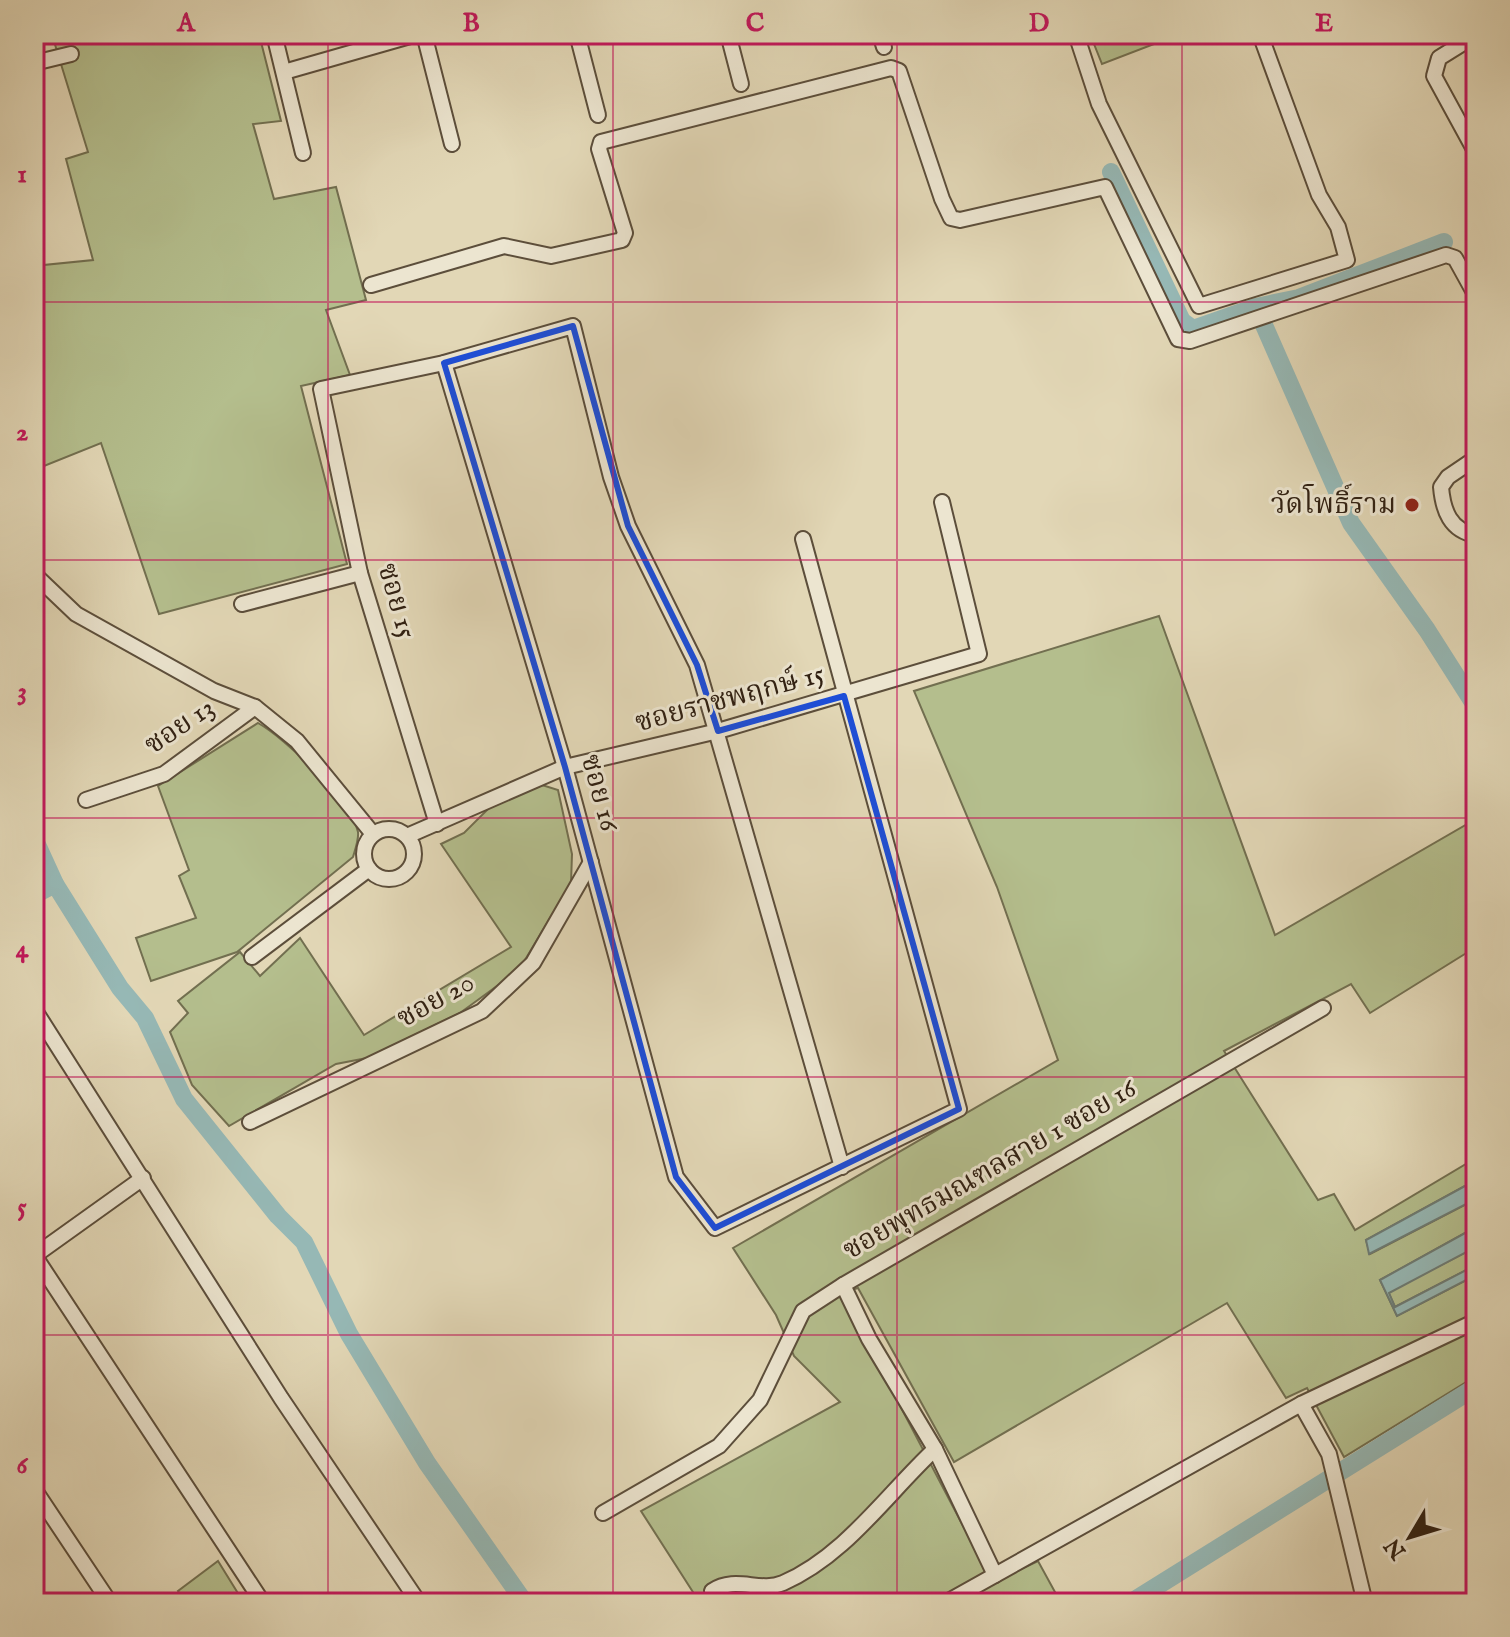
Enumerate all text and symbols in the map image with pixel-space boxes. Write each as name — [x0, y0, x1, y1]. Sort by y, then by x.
text: A — [176, 7, 196, 40]
text: B — [462, 7, 480, 40]
text: C — [746, 7, 765, 40]
text: D — [1029, 7, 1050, 40]
text: E — [1315, 7, 1333, 40]
text: 1 — [17, 158, 27, 191]
text: 2 — [16, 416, 28, 449]
place label: วัดโพธิ์ราม — [1271, 483, 1396, 523]
marker: วัดโพธิ์ราม — [1403, 496, 1421, 514]
street label: ซอย 15 — [369, 559, 423, 643]
street label: ซอยราชพฤกษ์ 15 — [631, 656, 828, 741]
text: 3 — [17, 675, 27, 708]
street label: ซอย 13 — [138, 691, 222, 763]
street label: ซอย 16 — [572, 751, 626, 837]
text: 4 — [16, 933, 30, 966]
street label: ซอย 20 — [391, 966, 481, 1036]
street label: ซอยพุทธมณฑลสาย 1 ซอย 16 — [837, 1071, 1144, 1268]
text: 5 — [17, 1191, 27, 1224]
text: 6 — [17, 1449, 29, 1482]
north arrow — [1370, 1497, 1450, 1577]
text: N — [1379, 1532, 1413, 1565]

